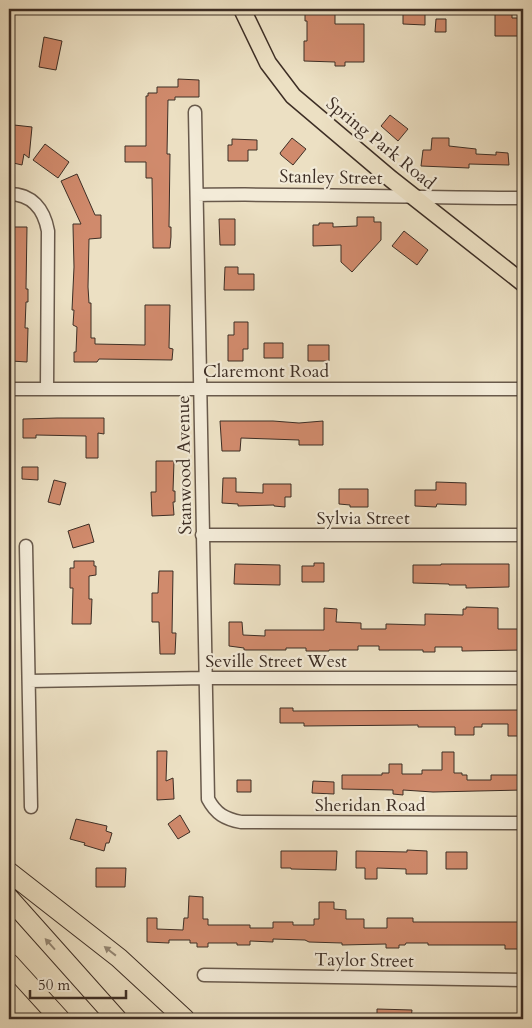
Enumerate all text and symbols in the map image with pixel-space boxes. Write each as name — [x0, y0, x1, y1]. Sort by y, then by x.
street label: Spring Park Road — [321, 91, 441, 196]
street label: Stanley Street — [279, 164, 383, 191]
street label: Claremont Road — [203, 359, 329, 384]
street label: Stanwood Avenue — [171, 395, 198, 535]
street label: Sylvia Street — [316, 506, 410, 531]
street label: Seville Street West — [205, 649, 347, 674]
street label: Sheridan Road — [315, 793, 426, 818]
one-way arrow — [44, 938, 56, 950]
one-way arrow — [103, 946, 117, 956]
street label: Taylor Street — [314, 947, 414, 974]
scale bar — [30, 968, 126, 1000]
text: 50 m — [38, 975, 70, 995]

